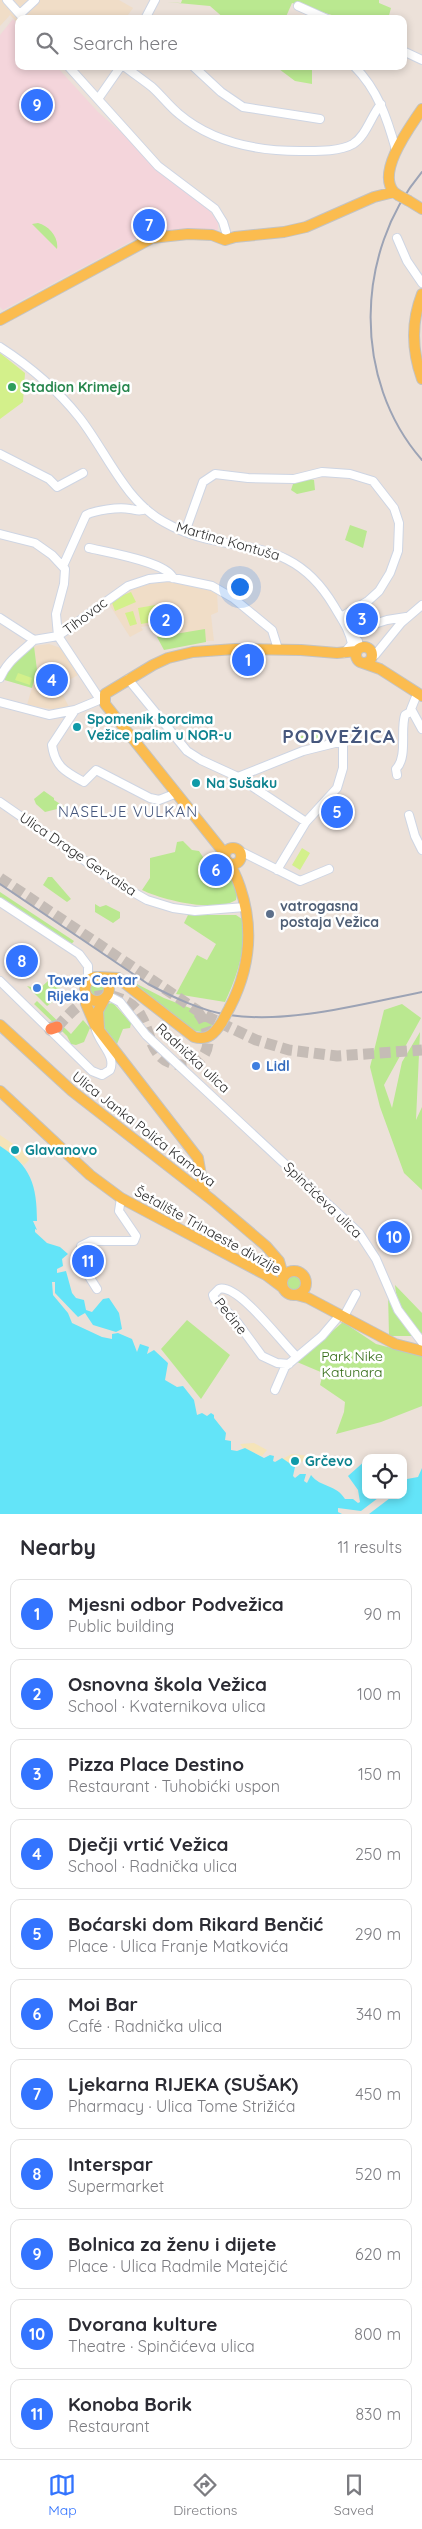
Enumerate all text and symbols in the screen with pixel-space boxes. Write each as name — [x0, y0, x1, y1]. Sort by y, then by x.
search box — [15, 15, 407, 70]
icon: search — [33, 29, 61, 57]
text: Search here — [73, 31, 178, 55]
pin: 9 — [21, 86, 53, 124]
pin: 7 — [133, 206, 165, 244]
place label: Stadion Krimeja — [22, 378, 130, 396]
marker: Stadion Krimeja — [6, 381, 18, 393]
street label: Martina Kontuša — [174, 518, 282, 564]
your location — [227, 574, 253, 600]
street label: Tihovac — [59, 593, 111, 639]
pin: 3 — [346, 600, 378, 638]
pin: 2 — [150, 601, 182, 639]
pin: 1 — [232, 641, 264, 679]
pin: 4 — [36, 661, 68, 699]
place label: Spomenik borcima Vežice palim u NOR-u — [87, 710, 232, 744]
marker: Spomenik borcima Vežice palim u NOR-u — [71, 721, 83, 733]
district label: PODVEŽICA — [282, 724, 396, 748]
place label: Na Sušaku — [206, 774, 277, 792]
marker: Na Sušaku — [190, 777, 202, 789]
pin: 5 — [321, 793, 353, 831]
district label: NASELJE VULKAN — [58, 802, 198, 821]
street label: Ulica Drage Gervaisa — [16, 808, 140, 900]
pin: 6 — [200, 851, 232, 889]
place label: vatrogasna postaja Vežica — [280, 897, 379, 931]
marker: vatrogasna postaja Vežica — [264, 908, 276, 920]
pin: 8 — [6, 942, 38, 980]
place label: Tower Centar Rijeka — [47, 971, 138, 1005]
marker: Tower Centar Rijeka — [31, 982, 43, 994]
street label: Radnička ulica — [152, 1019, 234, 1097]
place label: Lidl — [266, 1057, 290, 1075]
marker: Lidl — [250, 1060, 262, 1072]
street label: Ulica Janka Polića Kamova — [69, 1067, 219, 1191]
place label: Glavanovo — [25, 1141, 98, 1159]
marker: Glavanovo — [9, 1144, 21, 1156]
street label: Spinčićeva ulica — [280, 1158, 366, 1242]
street label: Šetalište Trinaeste divizije — [132, 1182, 285, 1278]
pin: 10 — [378, 1218, 410, 1256]
pin: 11 — [72, 1242, 104, 1280]
street label: Pećine — [211, 1294, 251, 1338]
park label: Park Nike Katunara — [321, 1347, 383, 1381]
place label: Grčevo — [305, 1452, 353, 1470]
map controls — [362, 1454, 407, 1499]
button: locate — [362, 1454, 407, 1499]
marker: Grčevo — [289, 1455, 301, 1467]
text: Nearby — [20, 1534, 96, 1560]
text: 11 results — [337, 1537, 402, 1557]
text: Mjesni odbor Podvežica — [68, 1592, 284, 1616]
text: 1 — [34, 1604, 40, 1624]
text: 90 m — [364, 1604, 401, 1624]
text: Public building — [68, 1616, 174, 1636]
text: Osnovna škola Vežica — [68, 1672, 267, 1696]
text: 2 — [32, 1684, 42, 1704]
text: 100 m — [357, 1684, 401, 1704]
text: School · Kvaternikova ulica — [68, 1696, 266, 1716]
text: Pizza Place Destino — [68, 1752, 244, 1776]
text: 3 — [33, 1764, 41, 1784]
text: 150 m — [358, 1764, 401, 1784]
text: Restaurant · Tuhobićki uspon — [68, 1776, 280, 1796]
text: Dječji vrtić Vežica — [68, 1832, 228, 1856]
text: 4 — [32, 1844, 42, 1864]
text: 250 m — [355, 1844, 401, 1864]
text: School · Radnička ulica — [68, 1856, 237, 1876]
text: Boćarski dom Rikard Benčić — [68, 1912, 323, 1936]
text: 5 — [32, 1924, 42, 1944]
text: 290 m — [355, 1924, 401, 1944]
text: Place · Ulica Franje Matkovića — [68, 1936, 289, 1956]
text: Moi Bar — [68, 1992, 138, 2016]
text: 6 — [33, 2004, 41, 2024]
text: 340 m — [356, 2004, 401, 2024]
text: Café · Radnička ulica — [68, 2016, 222, 2036]
text: Ljekarna RIJEKA (SUŠAK) — [68, 2072, 298, 2096]
text: 7 — [33, 2084, 41, 2104]
text: 450 m — [355, 2084, 401, 2104]
text: Pharmacy · Ulica Tome Strižića — [68, 2096, 295, 2116]
text: Interspar — [68, 2152, 153, 2176]
text: 8 — [33, 2164, 41, 2184]
text: 520 m — [355, 2164, 401, 2184]
text: Supermarket — [68, 2176, 164, 2196]
text: Bolnica za ženu i dijete — [68, 2232, 277, 2256]
text: 9 — [32, 2244, 42, 2264]
text: 620 m — [355, 2244, 401, 2264]
text: Place · Ulica Radmile Matejčić — [68, 2256, 288, 2276]
text: Dvorana kulture — [68, 2312, 217, 2336]
text: 10 — [29, 2324, 45, 2344]
text: 800 m — [354, 2324, 401, 2344]
text: Theatre · Spinčićeva ulica — [68, 2336, 255, 2356]
text: Konoba Borik — [68, 2392, 192, 2416]
text: 11 — [31, 2404, 43, 2424]
text: 830 m — [355, 2404, 401, 2424]
text: Restaurant — [68, 2416, 150, 2436]
tab: Map — [48, 2471, 77, 2519]
tab: Directions — [173, 2471, 237, 2519]
tab: Saved — [334, 2471, 374, 2519]

